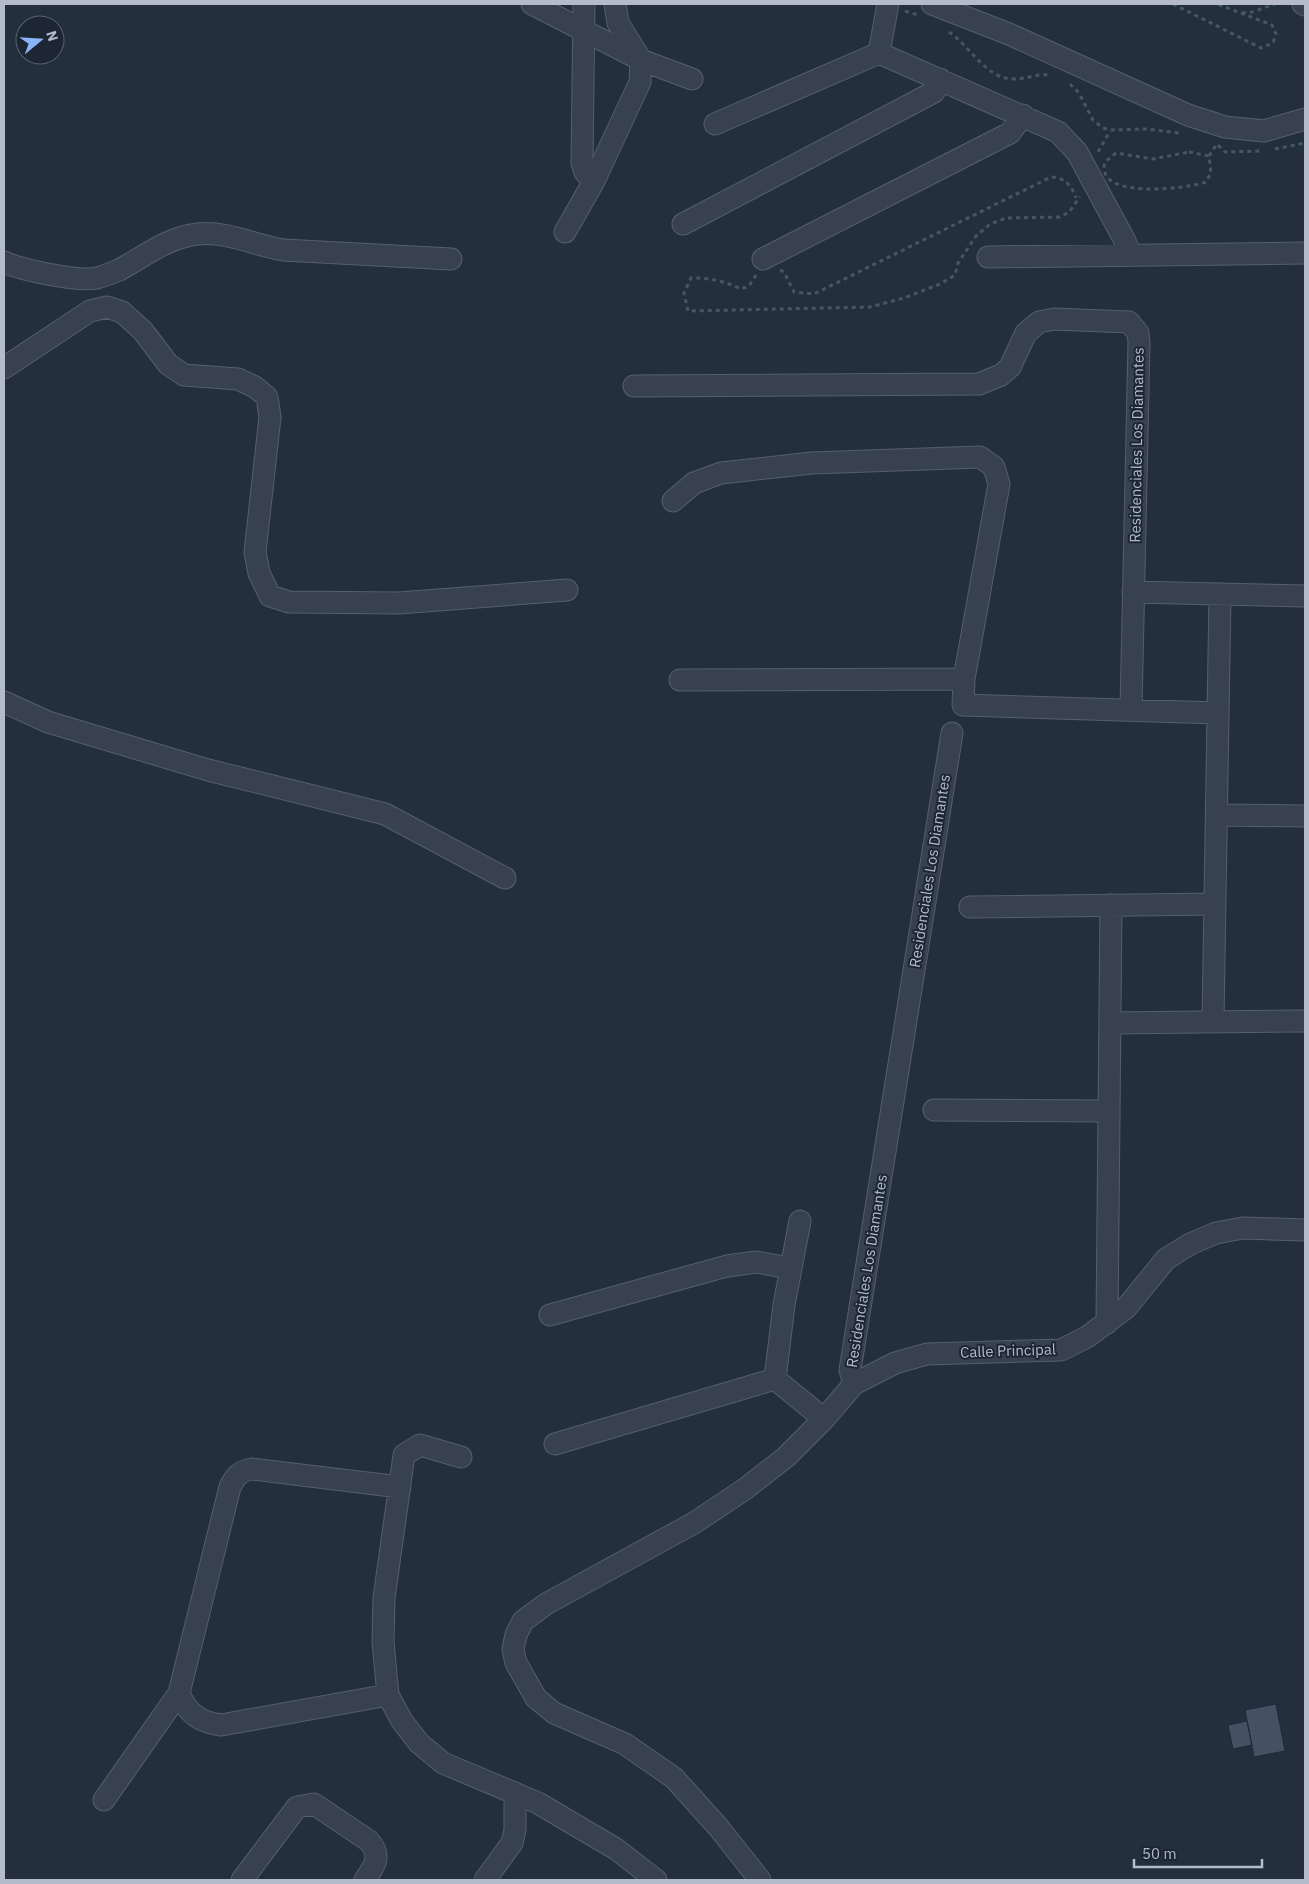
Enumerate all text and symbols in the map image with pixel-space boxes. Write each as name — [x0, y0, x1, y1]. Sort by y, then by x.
north arrow — [15, 15, 65, 65]
text: N — [42, 28, 62, 44]
street label: Residenciales Los Diamantes — [1125, 347, 1148, 543]
street label: Residenciales Los Diamantes — [905, 773, 954, 969]
street label: Residenciales Los Diamantes — [842, 1173, 891, 1369]
street label: Calle Principal — [960, 1339, 1056, 1362]
scale bar — [1134, 1836, 1262, 1868]
text: 50 m — [1142, 1844, 1177, 1863]

